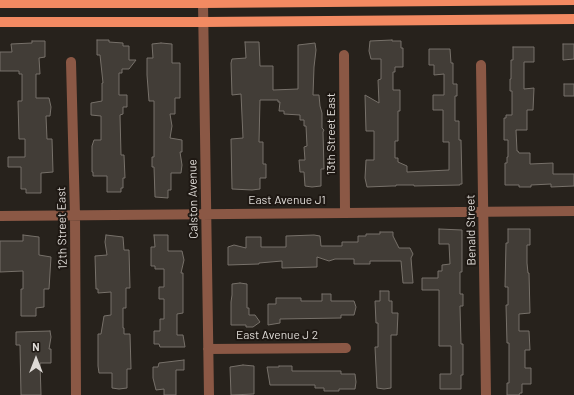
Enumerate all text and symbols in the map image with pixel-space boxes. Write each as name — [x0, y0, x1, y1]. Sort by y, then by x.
street label: 13th Street East — [324, 93, 338, 175]
street label: Calston Avenue — [185, 159, 201, 239]
street label: 12th Street East — [54, 187, 70, 269]
street label: East Avenue J1 — [248, 193, 326, 207]
street label: Benald Street — [463, 194, 479, 266]
street label: East Avenue J 2 — [236, 328, 318, 342]
north arrow — [16, 339, 56, 379]
text: N — [32, 340, 40, 353]

